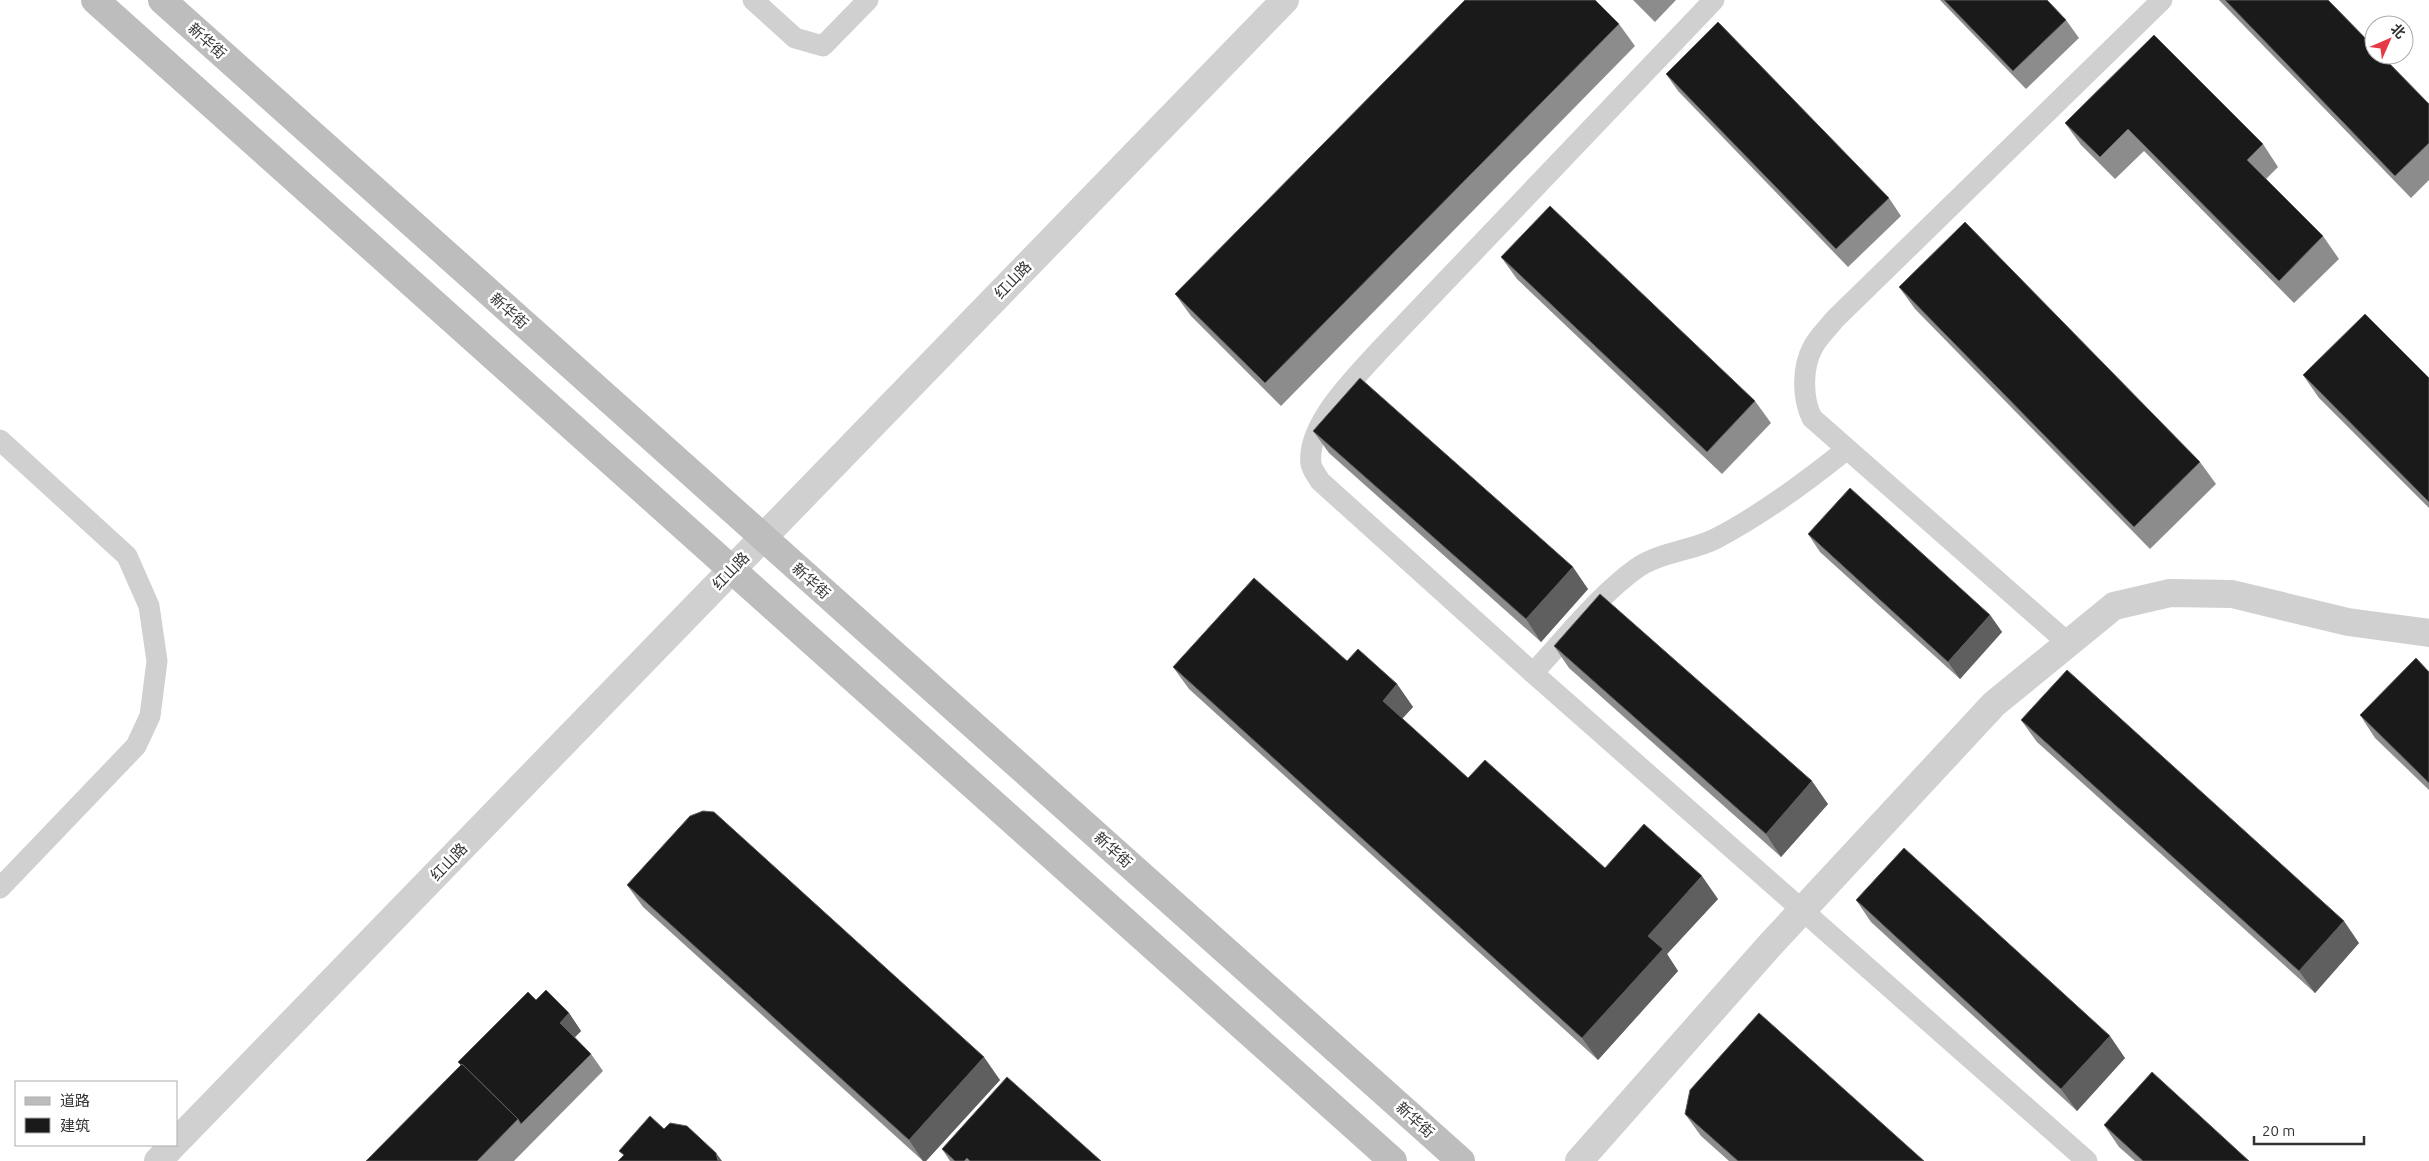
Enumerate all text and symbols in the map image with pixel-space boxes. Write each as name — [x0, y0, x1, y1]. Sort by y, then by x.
north arrow — [2364, 15, 2414, 65]
street label: 新华街 — [185, 19, 230, 62]
text: 北 — [2388, 20, 2409, 41]
street label: 红山路 — [991, 258, 1034, 302]
street label: 新华街 — [487, 289, 532, 332]
street label: 红山路 — [709, 549, 752, 593]
street label: 新华街 — [789, 559, 834, 602]
street label: 新华街 — [1091, 828, 1136, 871]
street label: 红山路 — [427, 840, 470, 884]
legend — [15, 1081, 178, 1146]
text: 道路 — [60, 1092, 90, 1109]
street label: 新华街 — [1393, 1098, 1438, 1141]
scale bar — [2254, 1114, 2364, 1146]
text: 建筑 — [60, 1117, 90, 1134]
text: 20 m — [2262, 1122, 2295, 1139]

